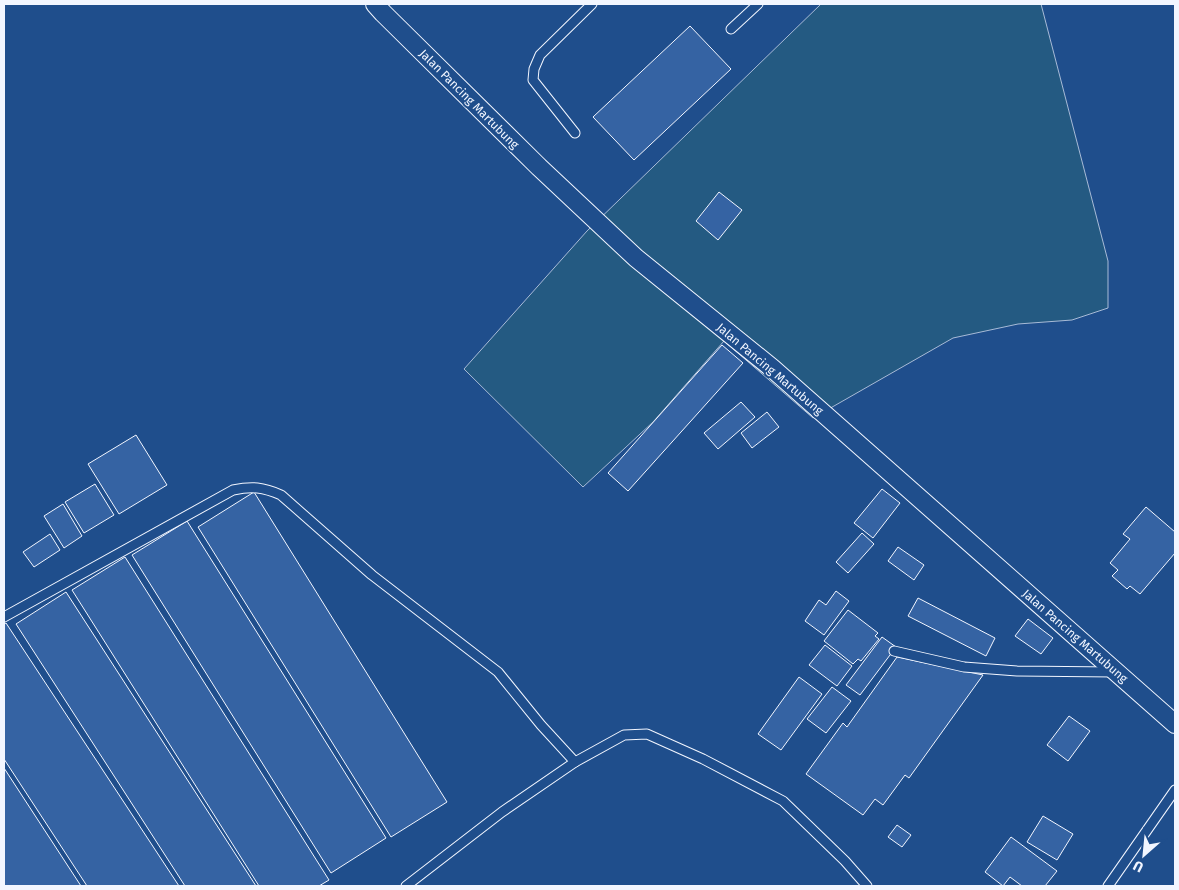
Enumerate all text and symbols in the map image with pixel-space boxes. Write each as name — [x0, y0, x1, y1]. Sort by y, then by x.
street label: Jalan Pancing Martubung — [416, 46, 522, 152]
street label: Jalan Pancing Martubung — [714, 320, 827, 418]
street label: Jalan Pancing Martubung — [1020, 586, 1131, 686]
north arrow — [1119, 830, 1169, 880]
text: U — [1130, 856, 1146, 876]

